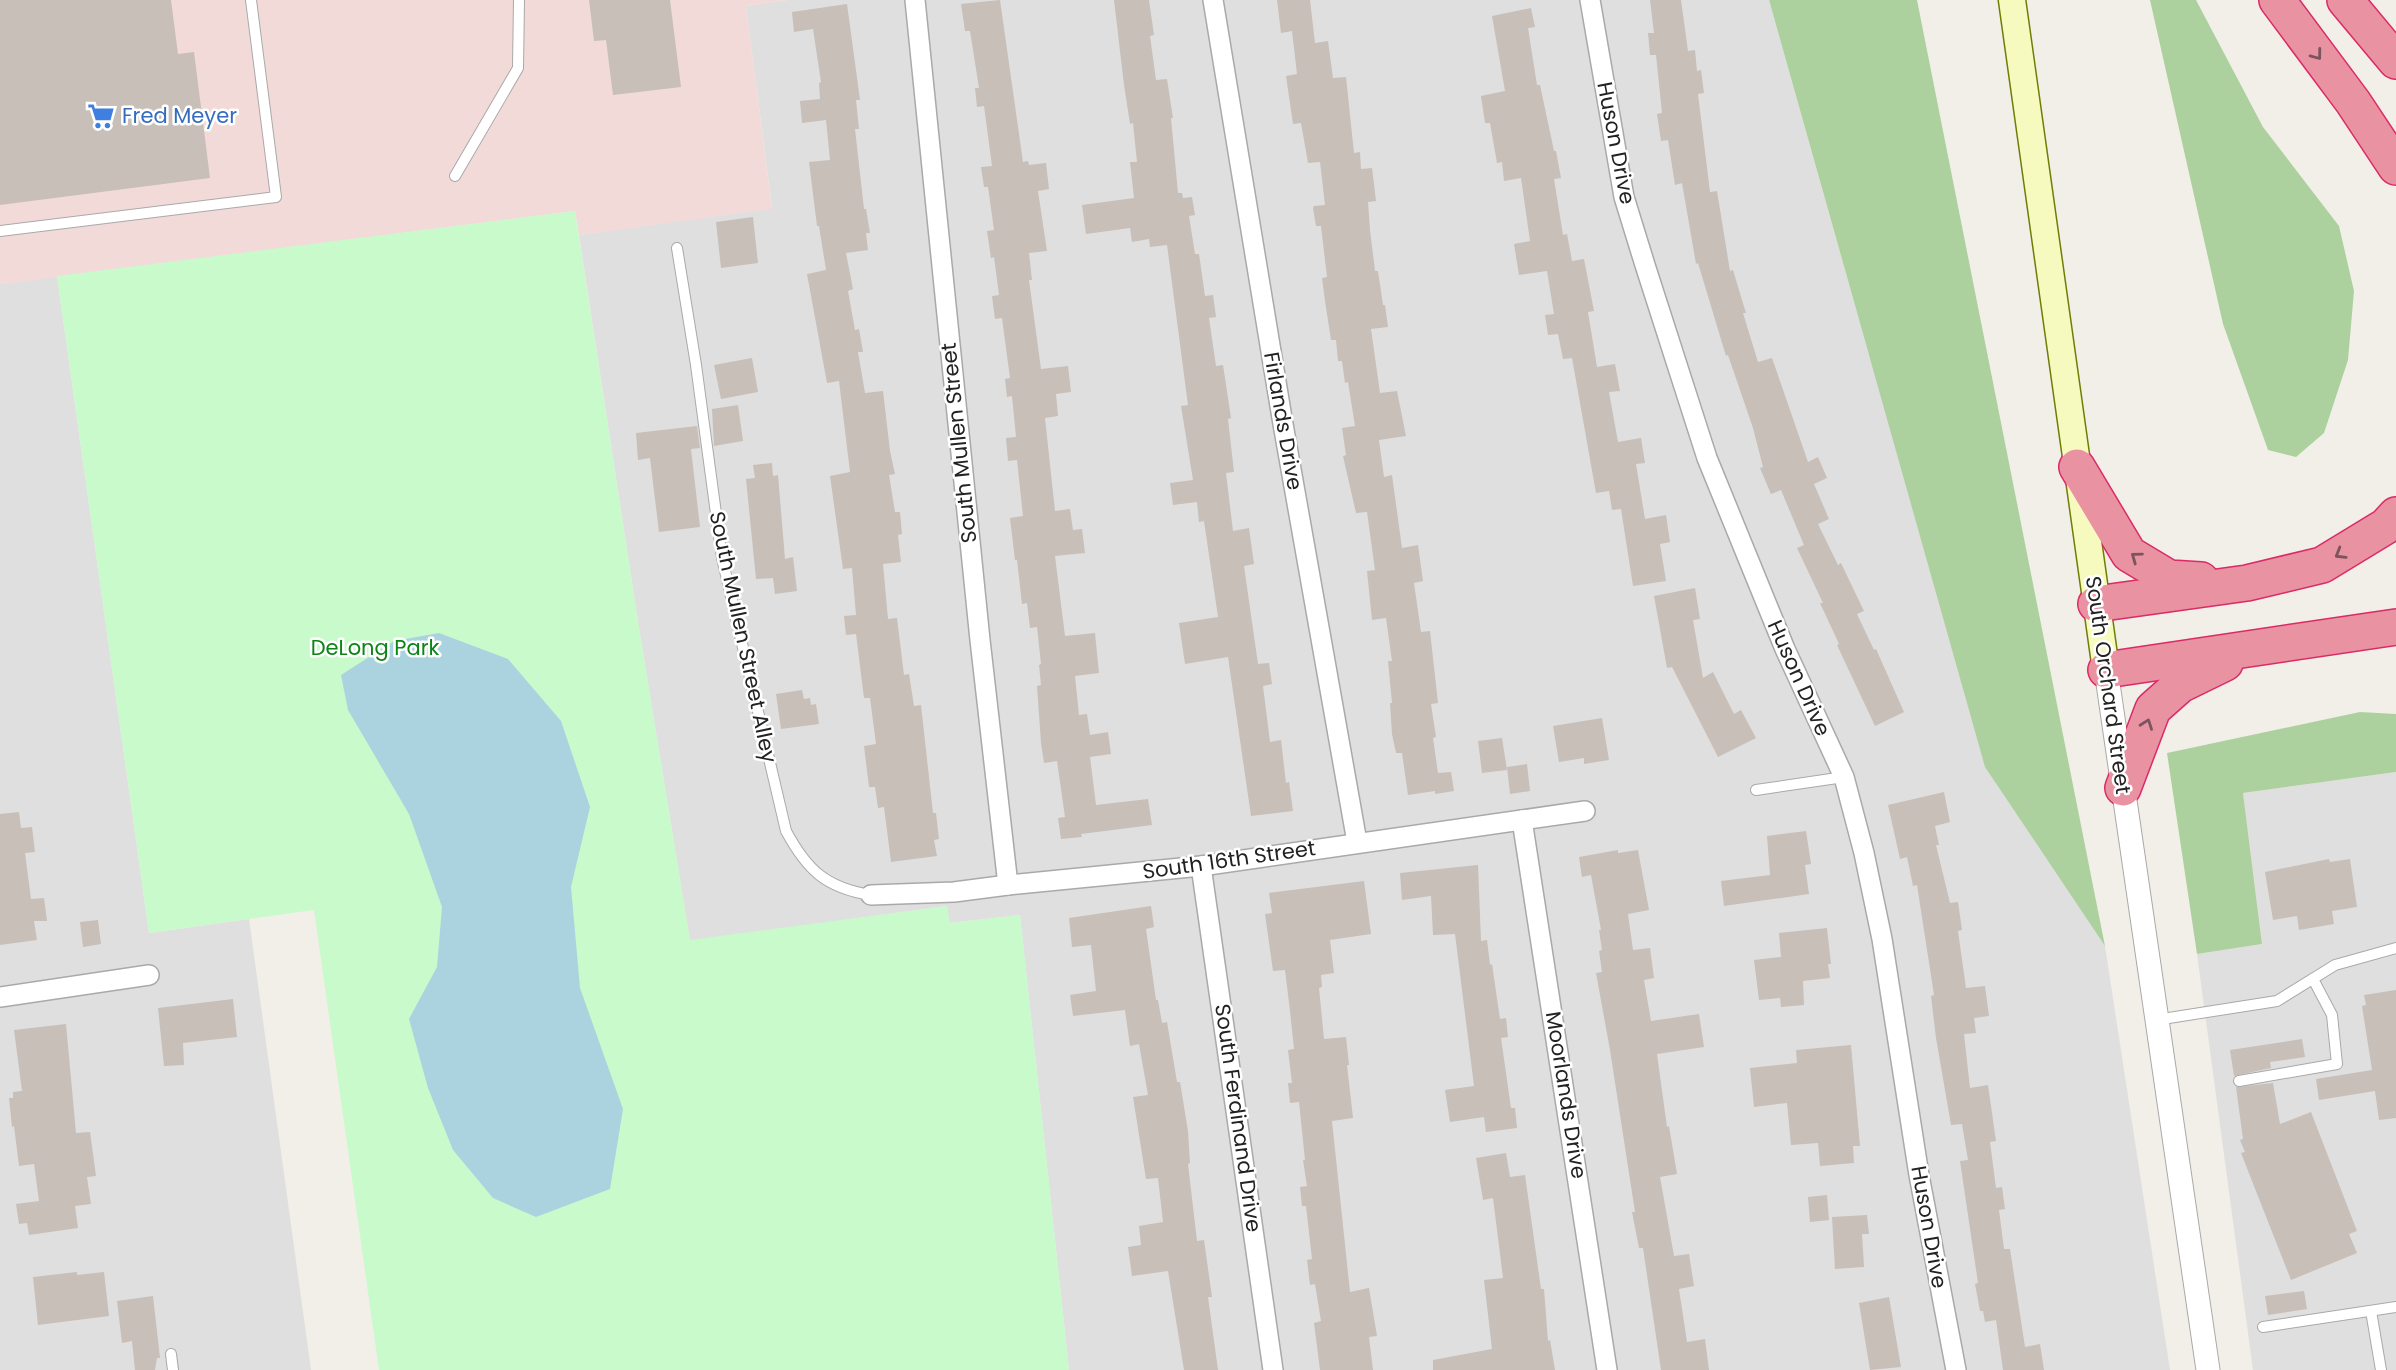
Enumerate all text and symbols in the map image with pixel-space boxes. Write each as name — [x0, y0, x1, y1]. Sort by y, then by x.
one-way arrow — [2309, 47, 2322, 60]
street label: Huson Drive — [1590, 79, 1643, 207]
supermarket icon: Fred Meyer — [86, 101, 116, 131]
place label: Fred Meyer — [122, 101, 237, 130]
street label: South Mullen Street — [934, 341, 983, 545]
street label: Firlands Drive — [1257, 350, 1310, 492]
street label: South Mullen Street Alley — [703, 509, 784, 765]
one-way arrow — [2335, 546, 2348, 559]
one-way arrow — [2131, 553, 2144, 565]
street label: South Orchard Street — [2079, 574, 2138, 796]
street label: Huson Drive — [1761, 615, 1838, 740]
park label: DeLong Park — [311, 633, 439, 662]
one-way arrow — [2138, 719, 2152, 731]
street label: South 16th Street — [1141, 833, 1317, 886]
street label: South Ferdinand Drive — [1208, 1002, 1269, 1234]
street label: Moorlands Drive — [1539, 1009, 1594, 1181]
street label: Huson Drive — [1904, 1163, 1955, 1291]

